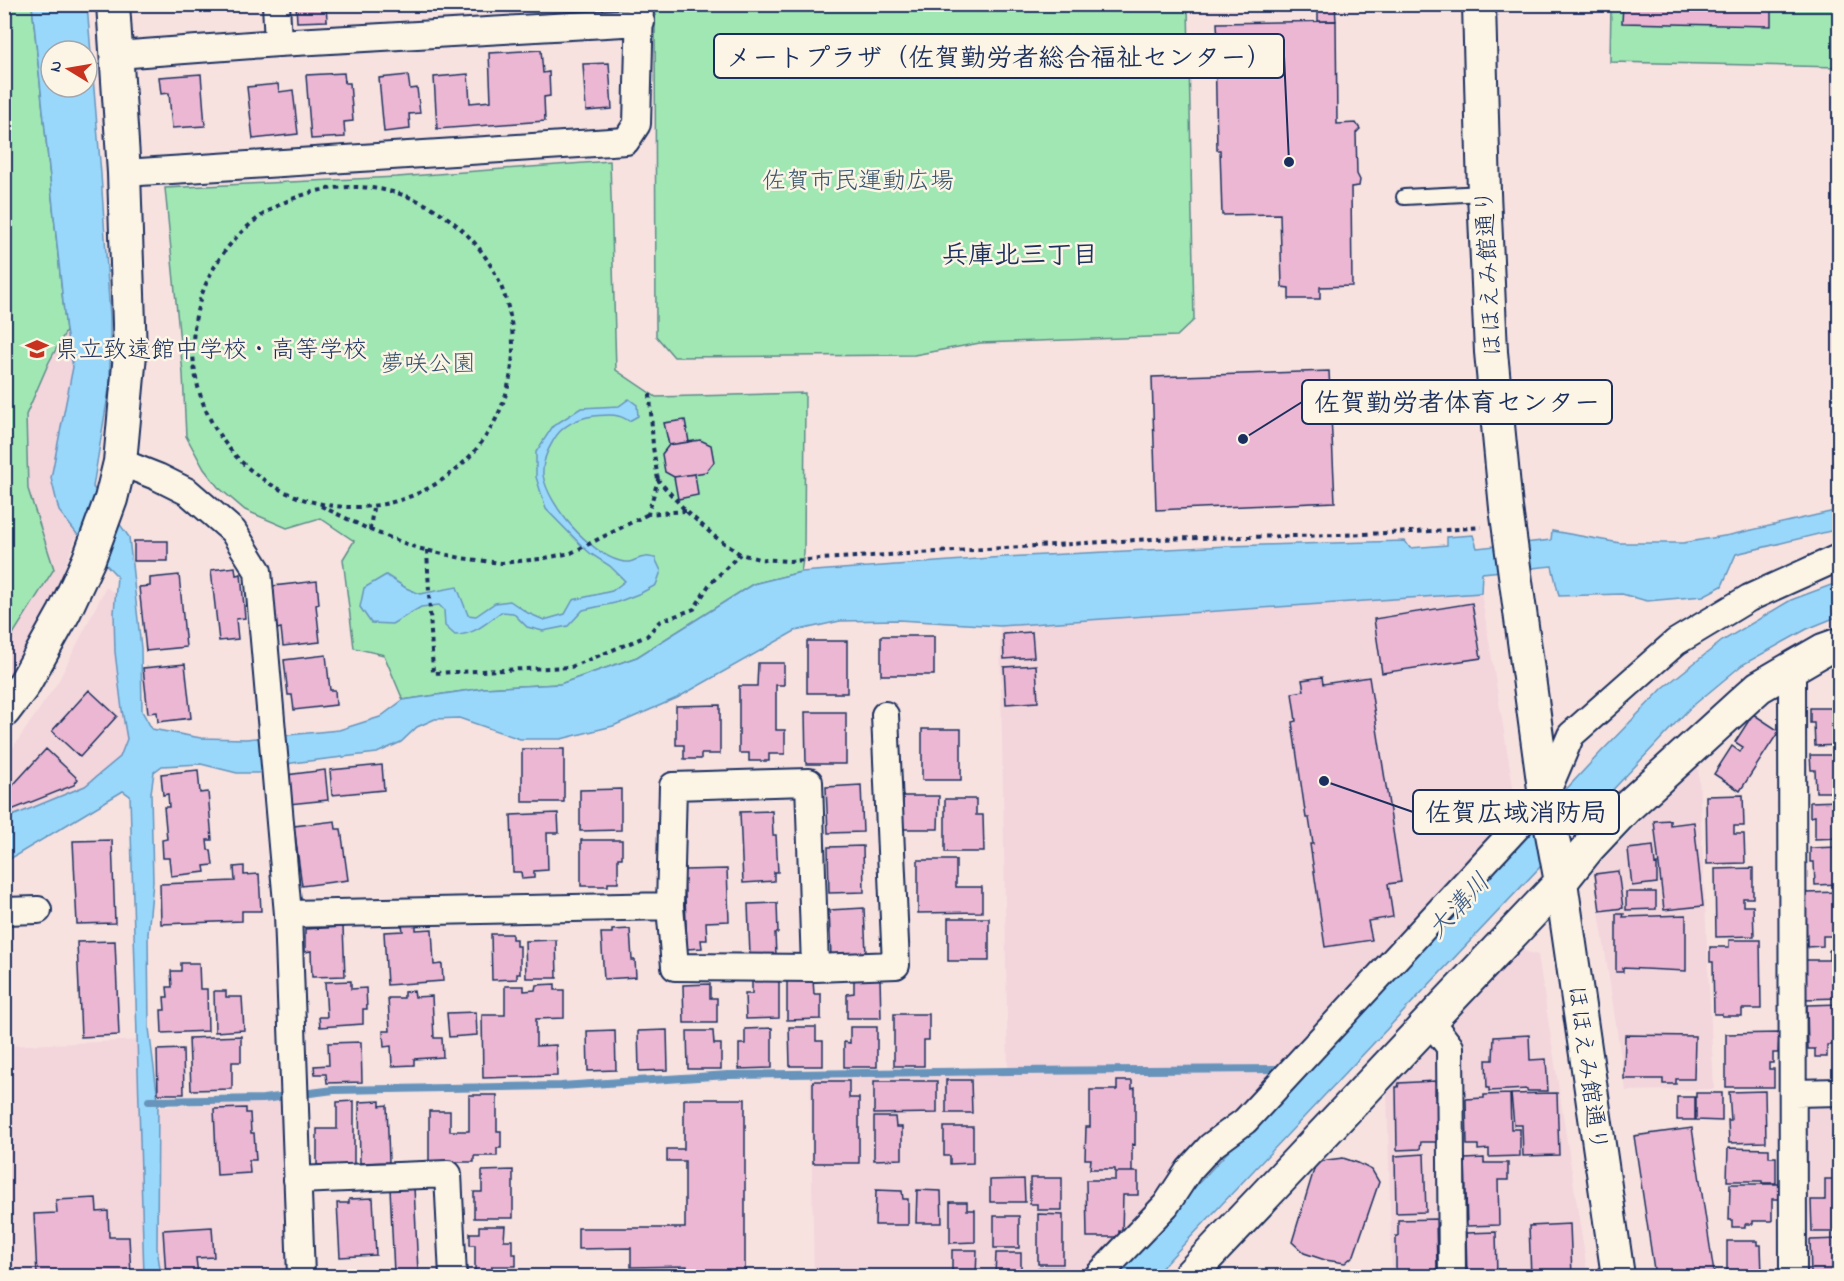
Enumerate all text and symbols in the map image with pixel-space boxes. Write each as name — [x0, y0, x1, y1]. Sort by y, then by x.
callout: メートプラザ（佐賀勤労者総合福祉センター） — [714, 34, 1284, 78]
north arrow — [39, 39, 99, 99]
text: メートプラザ（佐賀勤労者総合福祉センター） — [726, 41, 1272, 79]
text: N — [43, 59, 69, 74]
park label: 佐賀市民運動広場 — [762, 165, 954, 200]
street label: ほほえみ館通り — [1469, 188, 1512, 358]
district label: 兵庫北三丁目 — [942, 238, 1098, 276]
place label: 県立致遠館中学校・高等学校 — [55, 334, 367, 369]
school or university icon: 県立致遠館中学校・高等学校 — [24, 336, 50, 362]
park label: 夢咲公園 — [380, 348, 476, 383]
callout: 佐賀勤労者体育センター — [1302, 380, 1612, 424]
text: 佐賀勤労者体育センター — [1314, 386, 1600, 424]
callout: 佐賀広域消防局 — [1413, 790, 1619, 834]
text: 佐賀広域消防局 — [1425, 796, 1607, 834]
water label: 大溝川 — [1420, 866, 1501, 949]
street label: ほほえみ館通り — [1557, 983, 1615, 1154]

